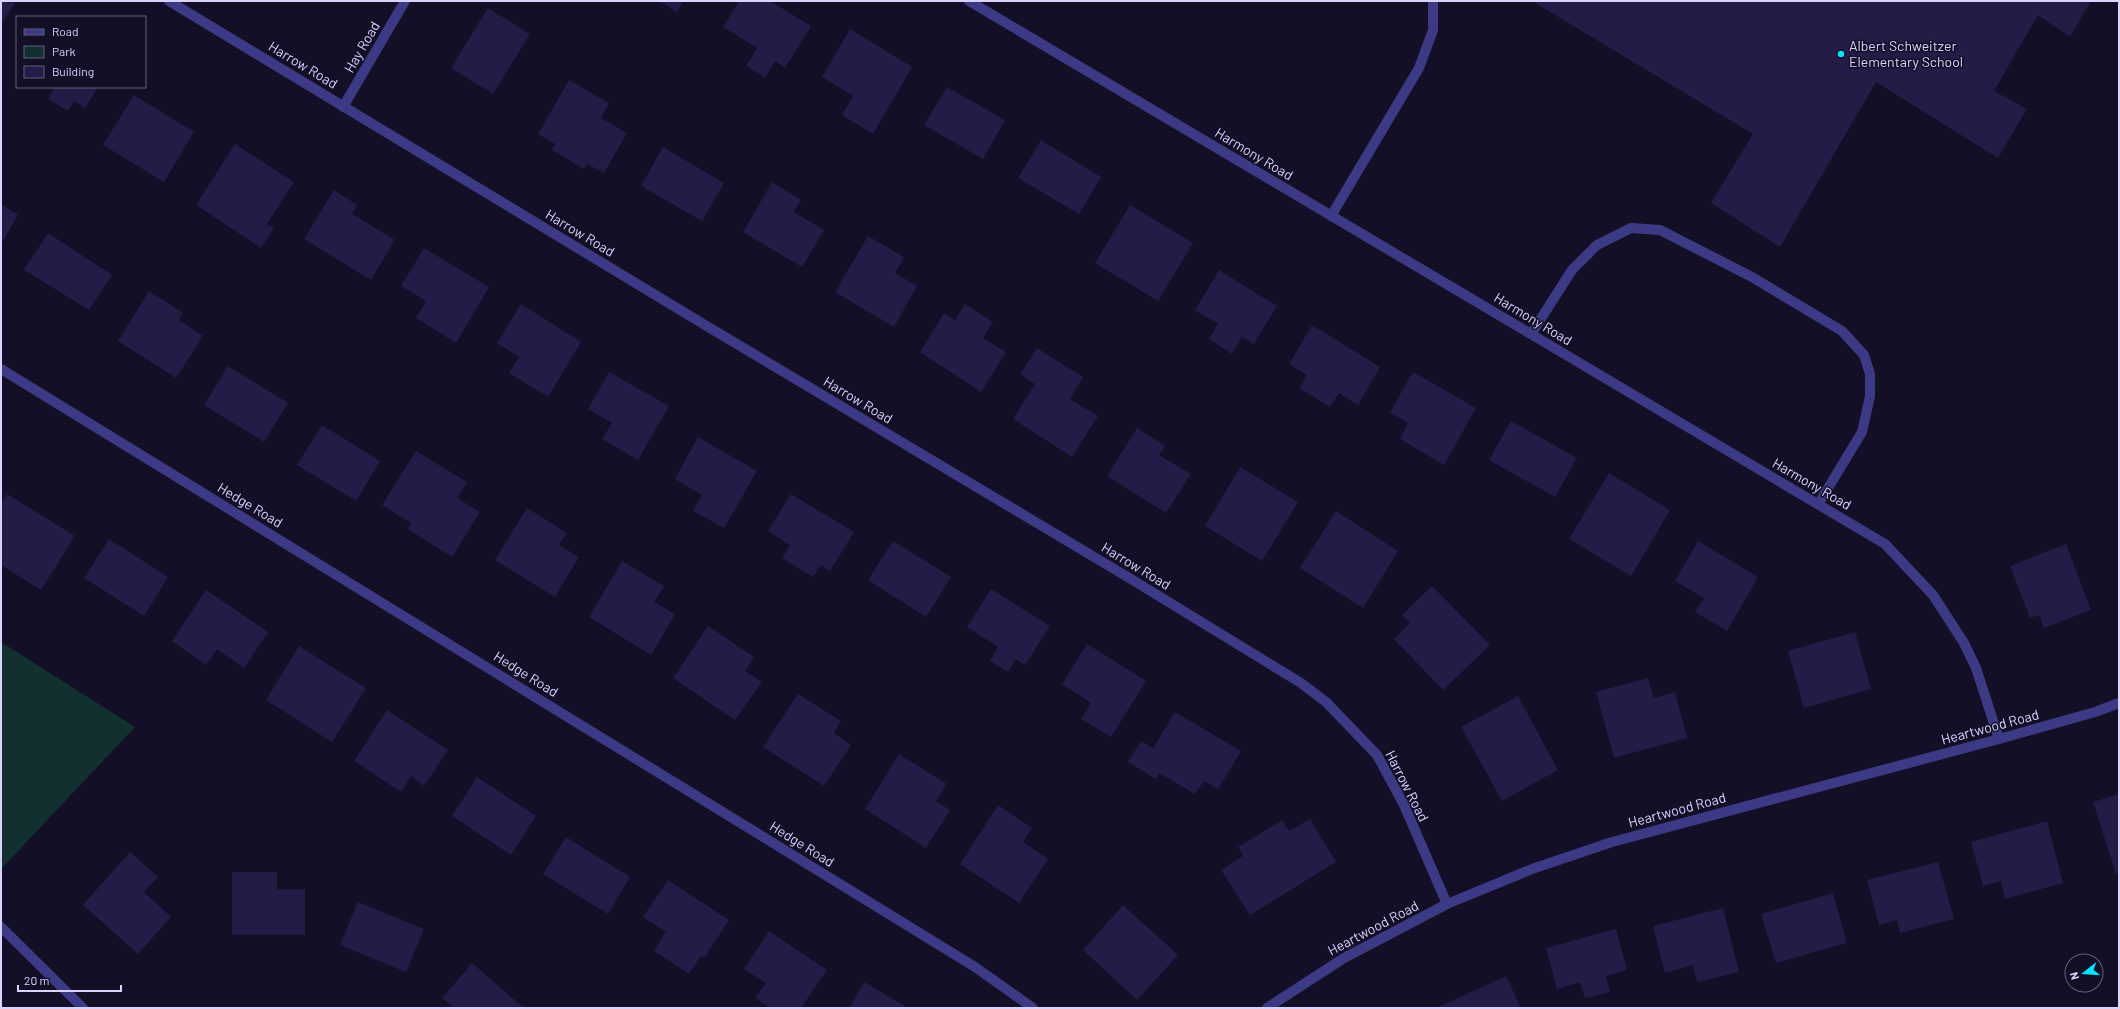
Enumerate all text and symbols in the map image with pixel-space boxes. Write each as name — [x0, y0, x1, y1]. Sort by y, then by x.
legend — [16, 16, 146, 88]
street label: Hay Road — [340, 18, 383, 75]
text: Road — [52, 24, 79, 38]
street label: Harrow Road — [266, 37, 341, 92]
place label: Albert Schweitzer Elementary School — [1849, 37, 1963, 70]
text: Park — [52, 44, 76, 58]
marker: Albert Schweitzer Elementary School — [1836, 49, 1846, 59]
text: Building — [52, 64, 94, 78]
street label: Harmony Road — [1212, 124, 1296, 184]
street label: Harrow Road — [543, 205, 618, 260]
street label: Harmony Road — [1491, 289, 1575, 349]
street label: Harrow Road — [821, 372, 896, 427]
street label: Harmony Road — [1770, 454, 1855, 513]
street label: Hedge Road — [215, 478, 286, 531]
street label: Harrow Road — [1099, 538, 1174, 593]
street label: Hedge Road — [491, 647, 562, 700]
street label: Heartwood Road — [1939, 705, 2041, 748]
street label: Harrow Road — [1382, 747, 1433, 824]
street label: Heartwood Road — [1626, 788, 1728, 831]
street label: Hedge Road — [767, 817, 838, 870]
street label: Heartwood Road — [1324, 896, 1421, 959]
north arrow — [2064, 953, 2104, 993]
scale bar — [18, 967, 121, 993]
text: N — [2067, 971, 2081, 981]
text: 20 m — [24, 973, 50, 987]

